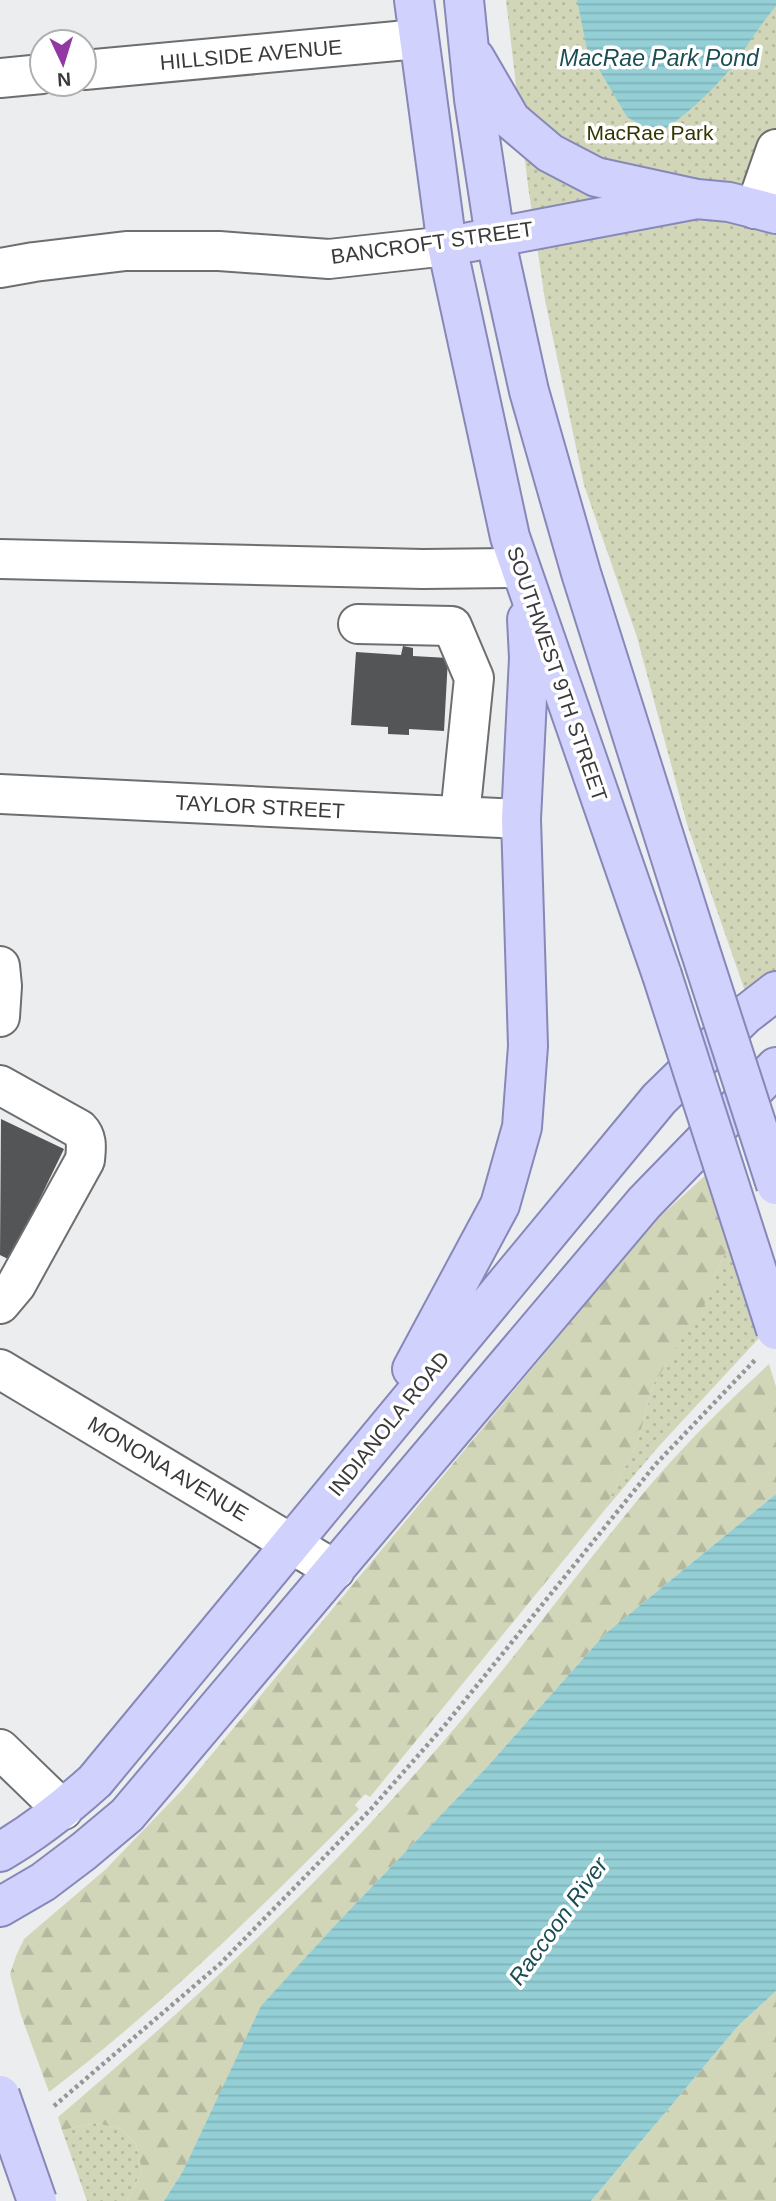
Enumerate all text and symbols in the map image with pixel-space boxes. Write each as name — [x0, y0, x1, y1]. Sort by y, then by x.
north arrow — [28, 28, 98, 98]
street label: HILLSIDE AVENUE — [159, 35, 343, 74]
water label: MacRae Park Pond — [559, 45, 760, 71]
text: N — [57, 69, 72, 90]
park label: MacRae Park — [586, 121, 714, 144]
street label: BANCROFT STREET — [329, 217, 535, 268]
street label: SOUTHWEST 9TH STREET — [503, 543, 612, 804]
street label: TAYLOR STREET — [175, 791, 345, 822]
street label: INDIANOLA ROAD — [323, 1347, 454, 1500]
street label: MONONA AVENUE — [84, 1412, 253, 1526]
water label: Raccoon River — [503, 1851, 614, 1990]

